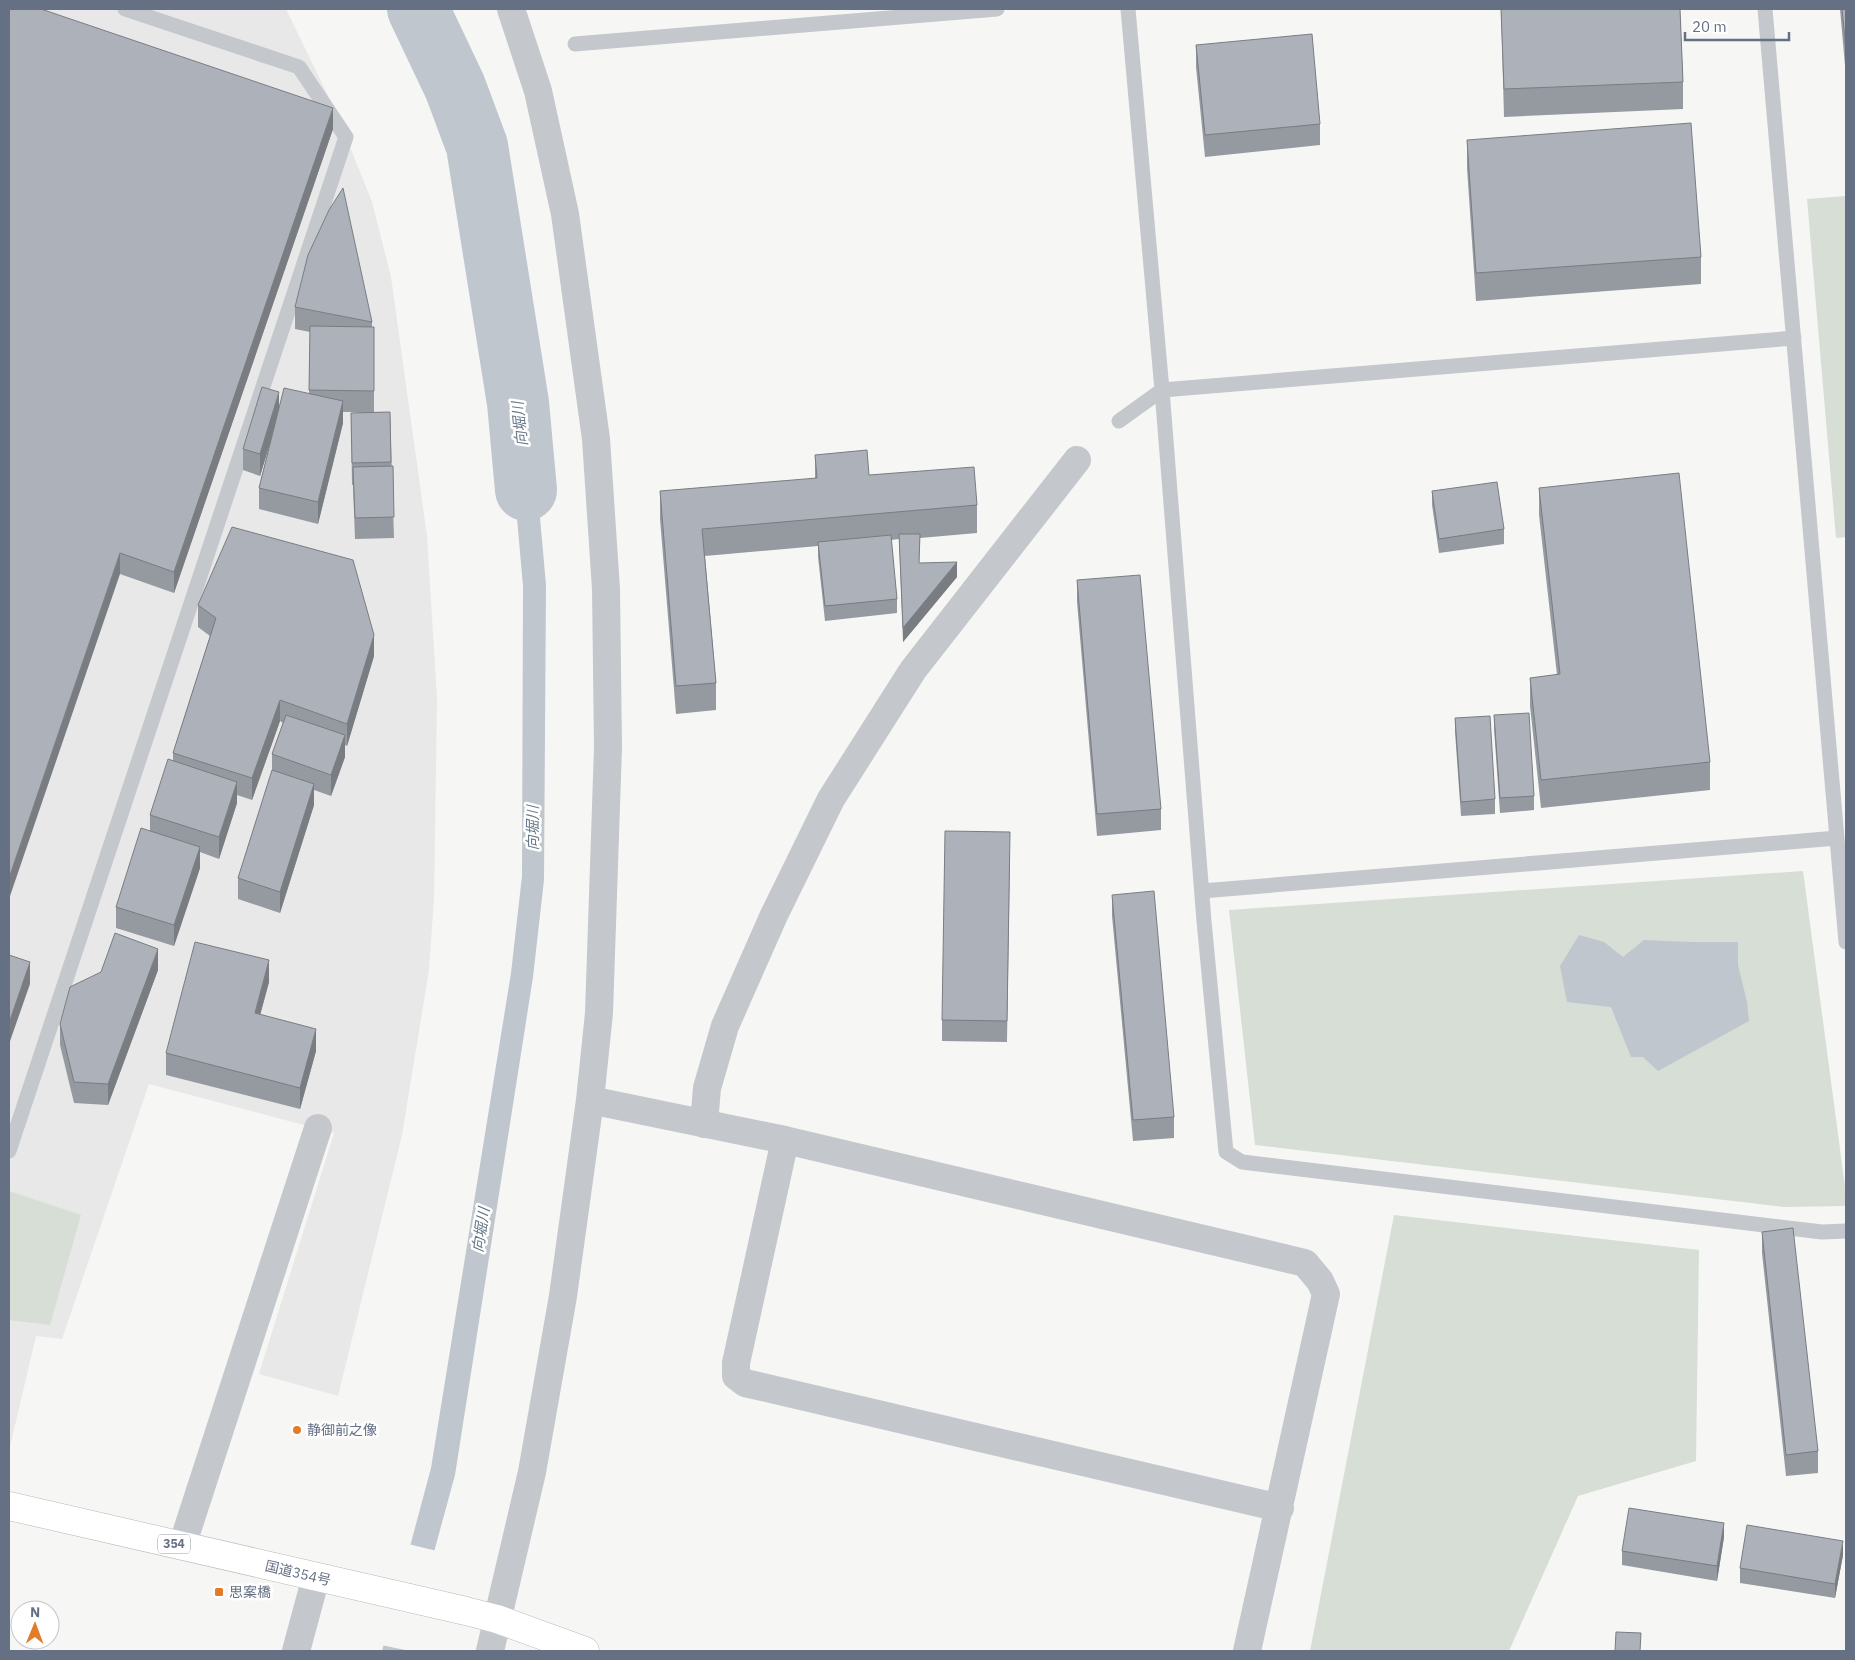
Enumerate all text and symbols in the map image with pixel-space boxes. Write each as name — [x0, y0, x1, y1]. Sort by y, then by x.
scale bar — [1685, 10, 1789, 42]
text: 20 m — [1692, 17, 1727, 36]
water label: 向堀川 — [507, 399, 531, 447]
water label: 向堀川 — [523, 804, 542, 851]
water label: 向堀川 — [468, 1204, 494, 1254]
place label: 静御前之像 — [307, 1421, 377, 1439]
marker: 静御前之像 — [291, 1424, 303, 1436]
road number: 354 — [158, 1535, 190, 1554]
street label: 国道354号 — [263, 1557, 333, 1589]
place label: 思案橋 — [229, 1583, 271, 1601]
marker: 思案橋 — [213, 1586, 225, 1598]
north arrow — [10, 1600, 60, 1650]
text: N — [30, 1603, 40, 1621]

